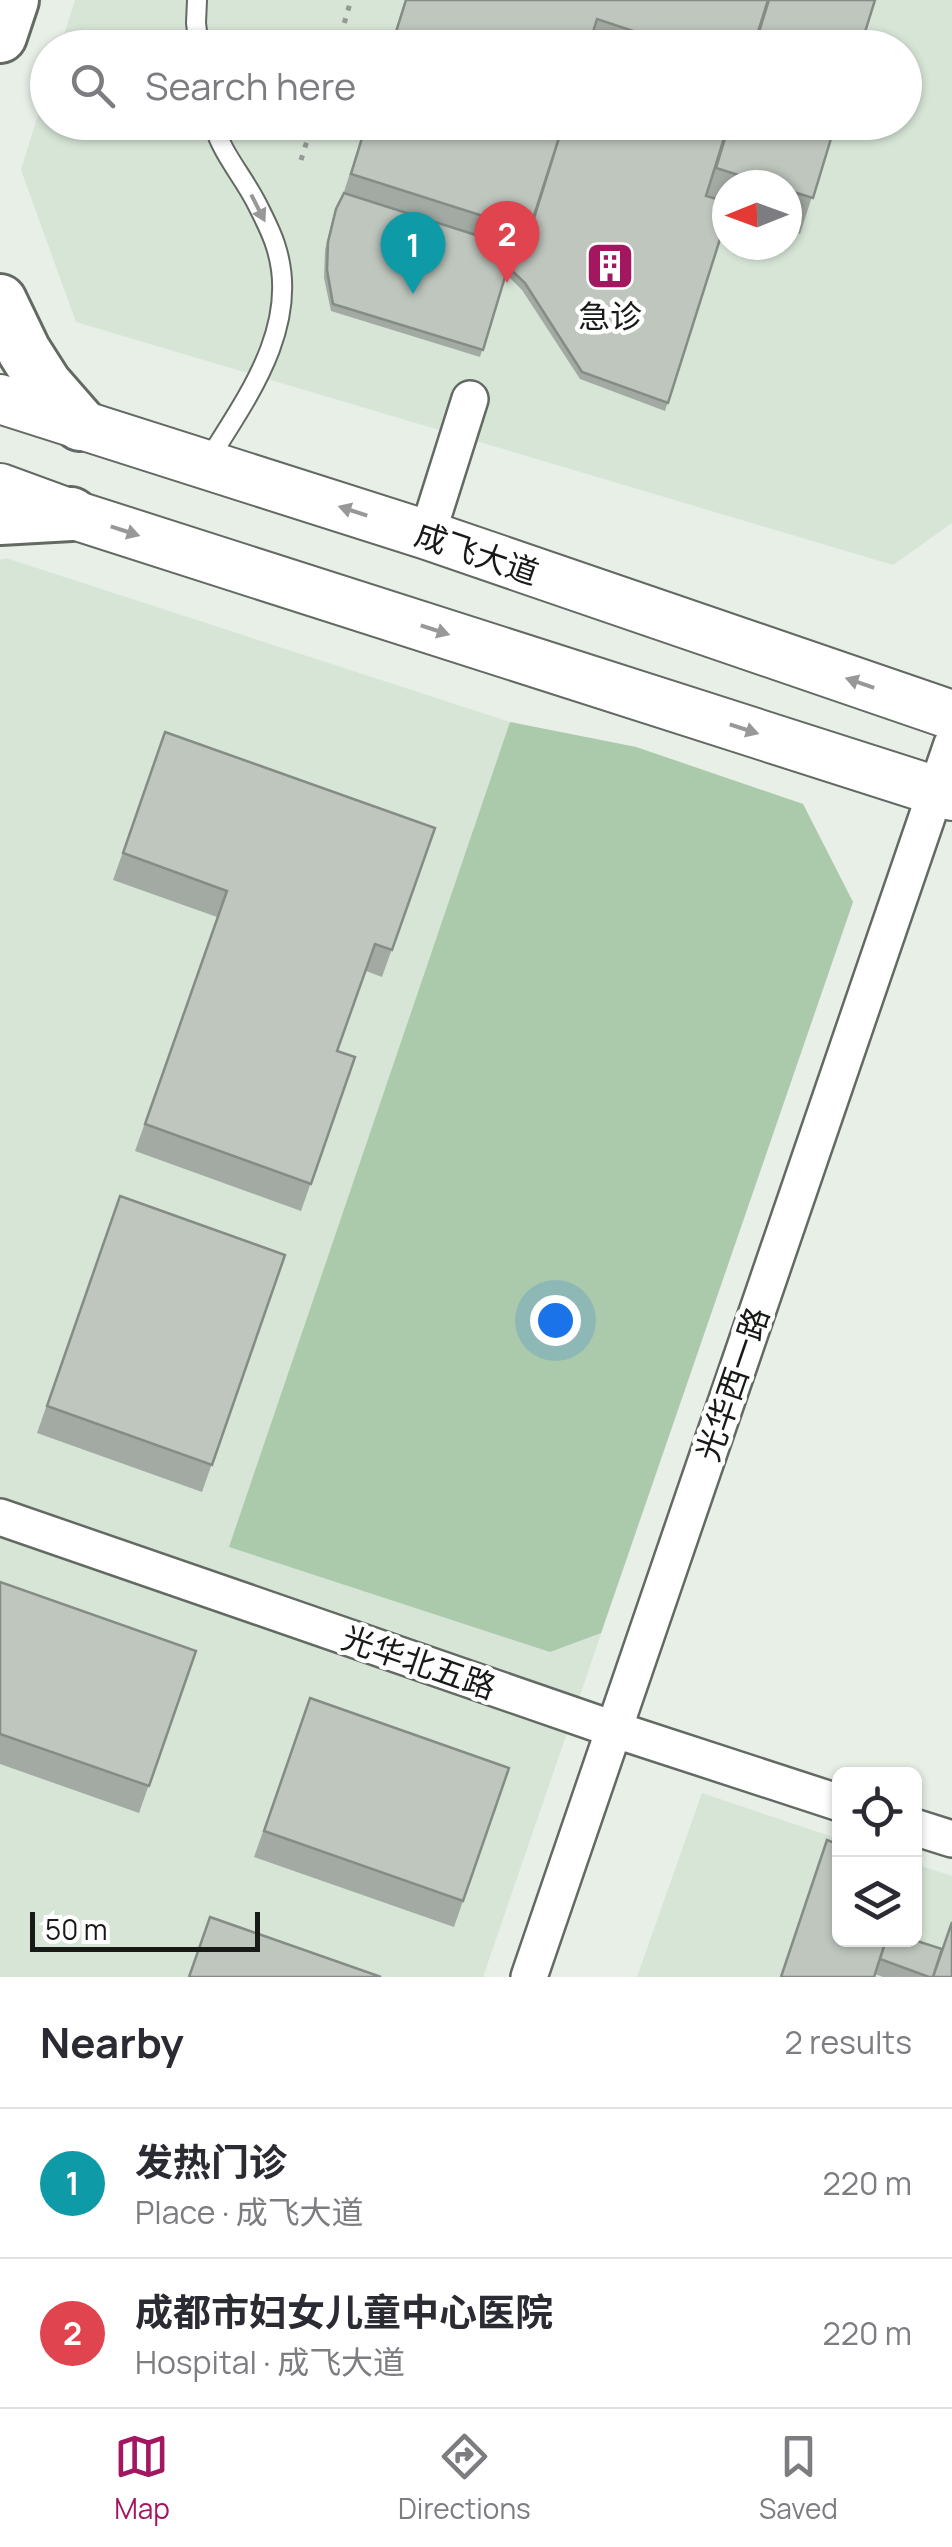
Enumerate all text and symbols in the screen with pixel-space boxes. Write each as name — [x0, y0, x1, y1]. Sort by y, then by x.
search box — [30, 30, 922, 140]
icon: search — [65, 58, 120, 113]
text: Search here — [145, 59, 356, 111]
north arrow — [712, 170, 802, 260]
one-way arrow — [249, 194, 266, 223]
pin: 2 — [474, 200, 540, 283]
pin: 1 — [380, 212, 446, 294]
building icon: 急诊 — [584, 240, 636, 292]
place label: 急诊 — [578, 294, 642, 338]
one-way arrow — [338, 503, 368, 518]
street label: 成飞大道 — [409, 511, 545, 595]
one-way arrow — [111, 525, 141, 540]
one-way arrow — [420, 624, 450, 639]
one-way arrow — [844, 675, 874, 690]
one-way arrow — [730, 723, 760, 738]
your location — [530, 1295, 581, 1346]
street label: 光华西一路 — [685, 1301, 779, 1467]
street label: 光华北五路 — [336, 1615, 502, 1709]
map controls — [832, 1767, 922, 1947]
button: locate — [832, 1767, 922, 1857]
button: layers — [832, 1857, 922, 1947]
scale bar — [30, 1907, 260, 1952]
text: 50 m — [45, 1910, 108, 1948]
text: Nearby — [40, 2013, 184, 2071]
text: 2 results — [785, 2020, 912, 2064]
text: 发热门诊 — [135, 2135, 287, 2187]
text: 1 — [65, 2161, 80, 2205]
text: 220 m — [822, 2161, 912, 2205]
text: Place · 成飞大道 — [135, 2190, 364, 2234]
text: 成都市妇女儿童中心医院 — [135, 2285, 553, 2337]
text: 2 — [63, 2311, 82, 2355]
text: 220 m — [822, 2311, 912, 2355]
text: Hospital · 成飞大道 — [135, 2340, 405, 2384]
tab: Map — [114, 2429, 170, 2527]
tab: Directions — [398, 2429, 531, 2527]
tab: Saved — [759, 2429, 838, 2527]

